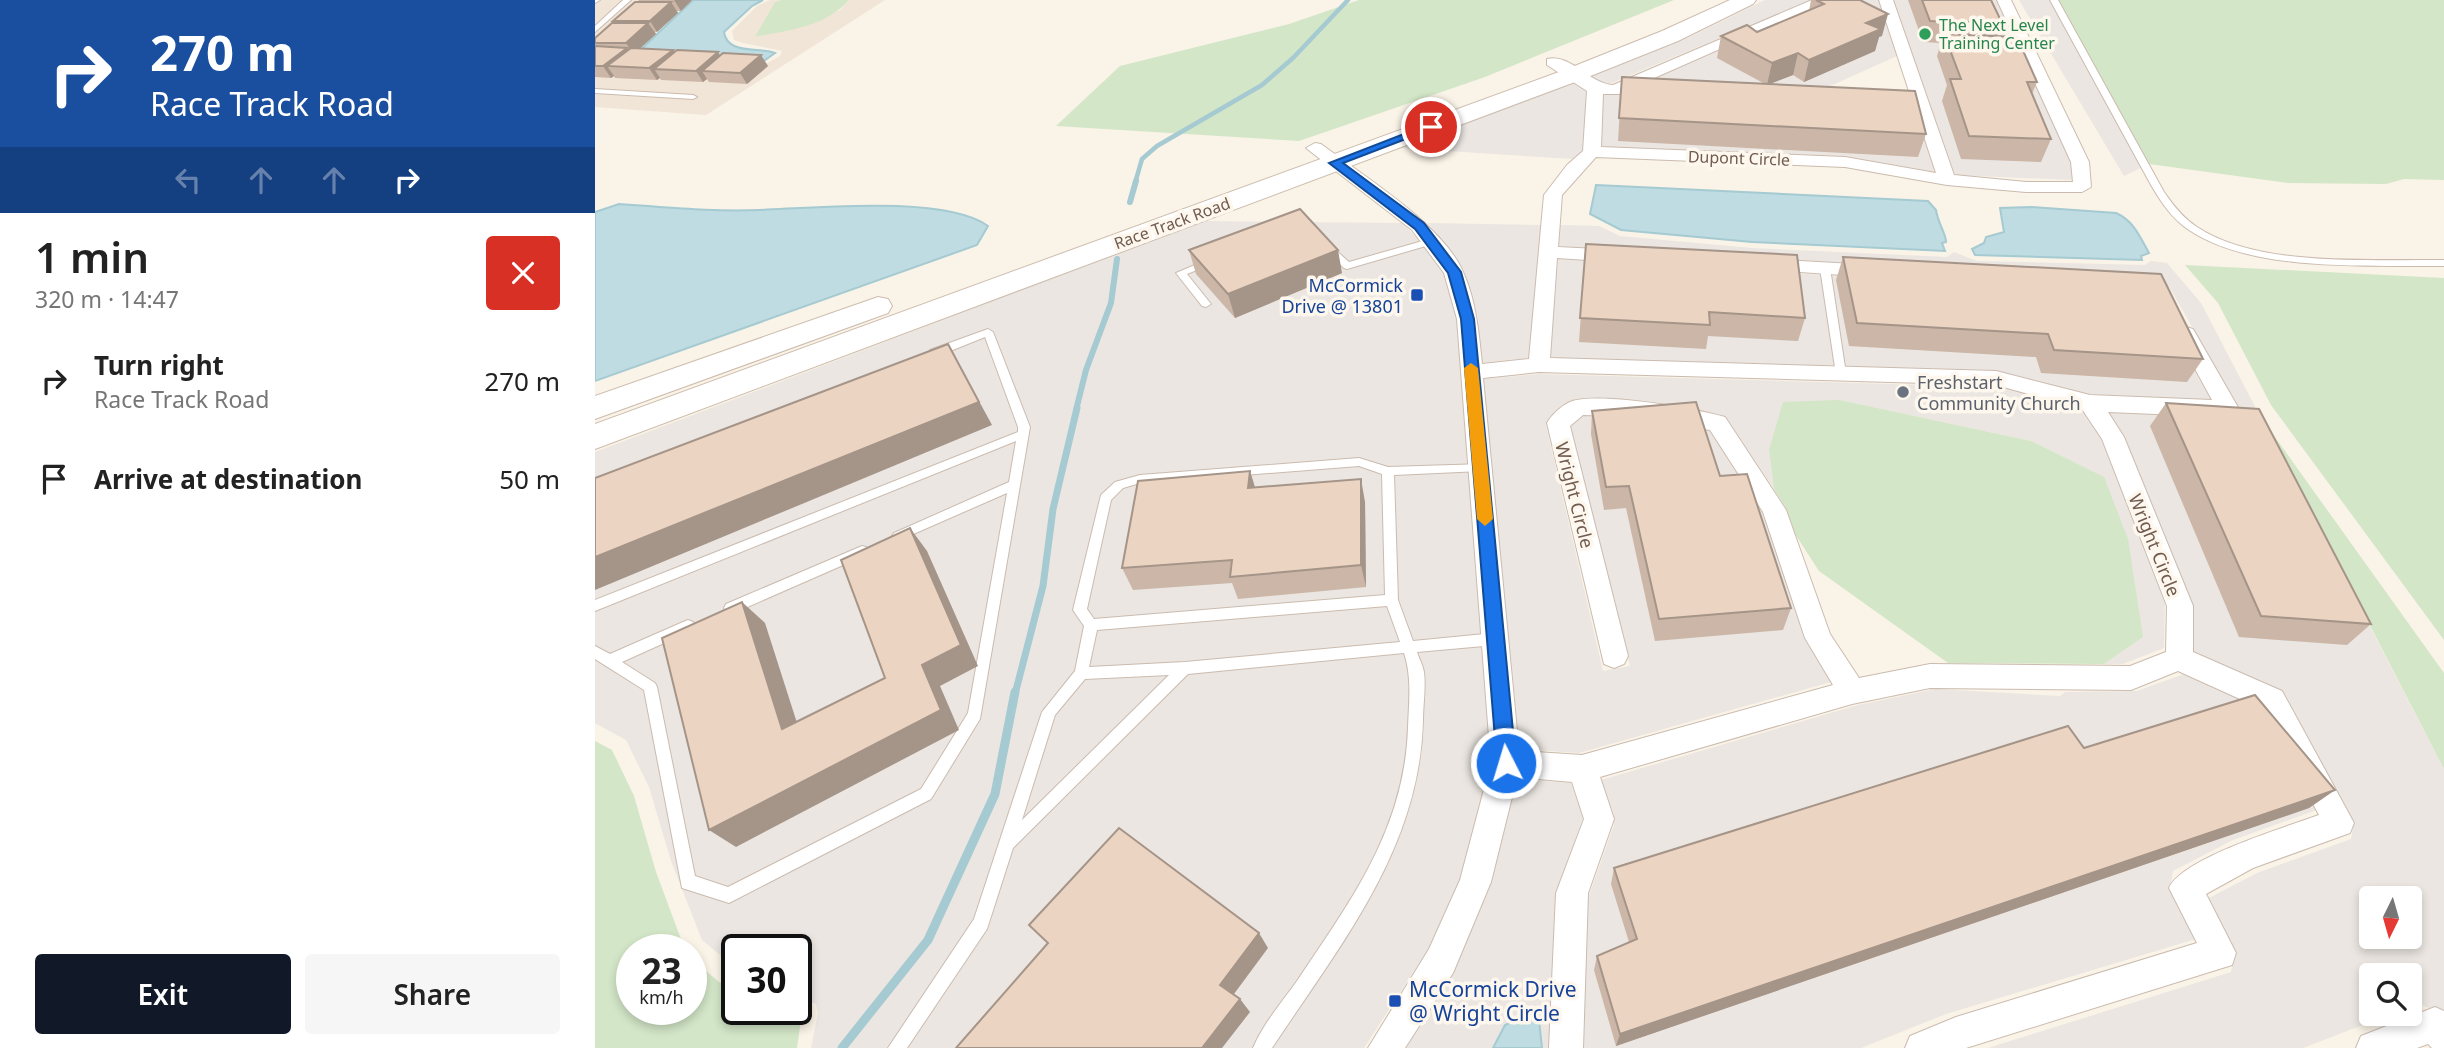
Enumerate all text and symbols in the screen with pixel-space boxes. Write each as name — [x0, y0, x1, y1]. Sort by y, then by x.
place label: The Next Level Training Center — [1939, 14, 2055, 54]
text: 270 m — [150, 19, 295, 85]
marker: The Next Level Training Center — [1917, 26, 1933, 42]
icon: right — [35, 28, 126, 119]
text: Race Track Road — [150, 82, 394, 125]
pin — [1401, 97, 1461, 157]
icon: arrive — [1412, 108, 1450, 146]
street label: Dupont Circle — [1688, 145, 1790, 171]
icon: left — [169, 161, 207, 199]
icon: ahead — [242, 161, 280, 199]
icon: ahead — [315, 161, 353, 199]
icon: right — [388, 161, 426, 199]
street label: Race Track Road — [1111, 192, 1233, 254]
text: 1 min — [35, 228, 149, 285]
button: close — [486, 236, 560, 310]
place label: McCormick Drive @ 13801 — [1281, 273, 1403, 318]
text: 320 m · 14:47 — [35, 283, 179, 315]
marker: McCormick Drive @ 13801 — [1409, 287, 1425, 303]
text: Turn right — [94, 347, 224, 383]
icon: right — [35, 362, 73, 400]
text: 270 m — [484, 363, 560, 399]
place label: Freshstart Community Church — [1917, 370, 2081, 415]
text: Race Track Road — [94, 383, 269, 415]
marker: Freshstart Community Church — [1895, 384, 1911, 400]
street label: Wright Circle — [1550, 439, 1600, 551]
icon: arrive — [35, 460, 73, 498]
text: Arrive at destination — [94, 461, 363, 497]
text: 50 m — [499, 461, 560, 497]
street label: Wright Circle — [2124, 490, 2186, 600]
position arrow — [1469, 726, 1543, 800]
north arrow — [2359, 886, 2422, 948]
map controls — [2359, 886, 2422, 1026]
speed limit sign: 30 — [721, 934, 812, 1025]
text: 23 — [641, 947, 682, 994]
button: Exit — [35, 954, 291, 1034]
button: Share — [305, 954, 560, 1034]
button: search — [2359, 963, 2422, 1026]
place label: McCormick Drive @ Wright Circle — [1409, 975, 1577, 1027]
text: km/h — [639, 985, 684, 1009]
marker: McCormick Drive @ Wright Circle — [1387, 993, 1403, 1009]

